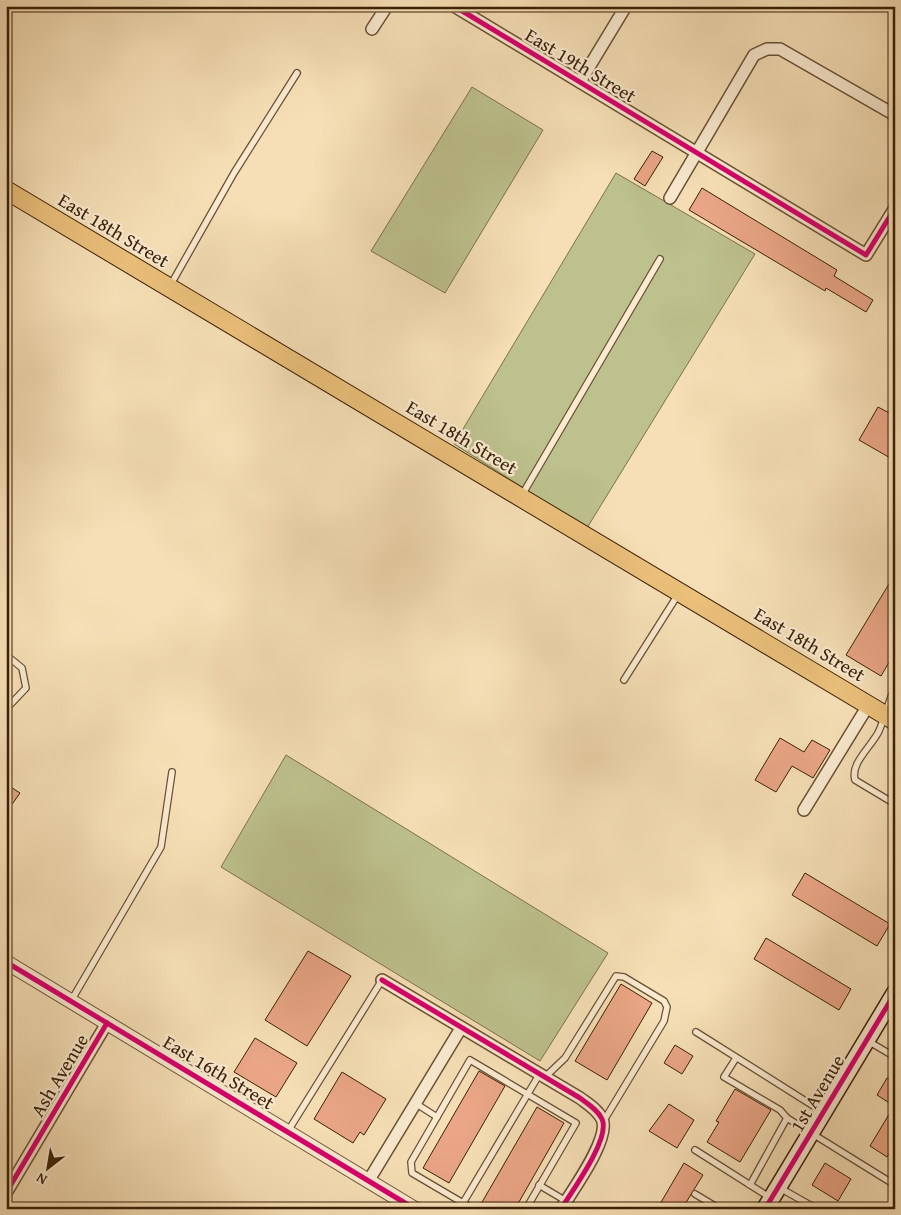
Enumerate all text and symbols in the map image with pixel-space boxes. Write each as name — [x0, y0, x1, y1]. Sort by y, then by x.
street label: East 19th Street — [520, 21, 642, 109]
street label: East 18th Street — [53, 186, 175, 274]
street label: East 18th Street — [401, 393, 523, 481]
street label: East 18th Street — [749, 600, 871, 688]
street label: Ash Avenue — [23, 1028, 95, 1122]
street label: East 16th Street — [158, 1028, 280, 1116]
street label: 1st Avenue — [783, 1049, 851, 1137]
north arrow — [22, 1142, 72, 1192]
text: N — [32, 1168, 50, 1190]

